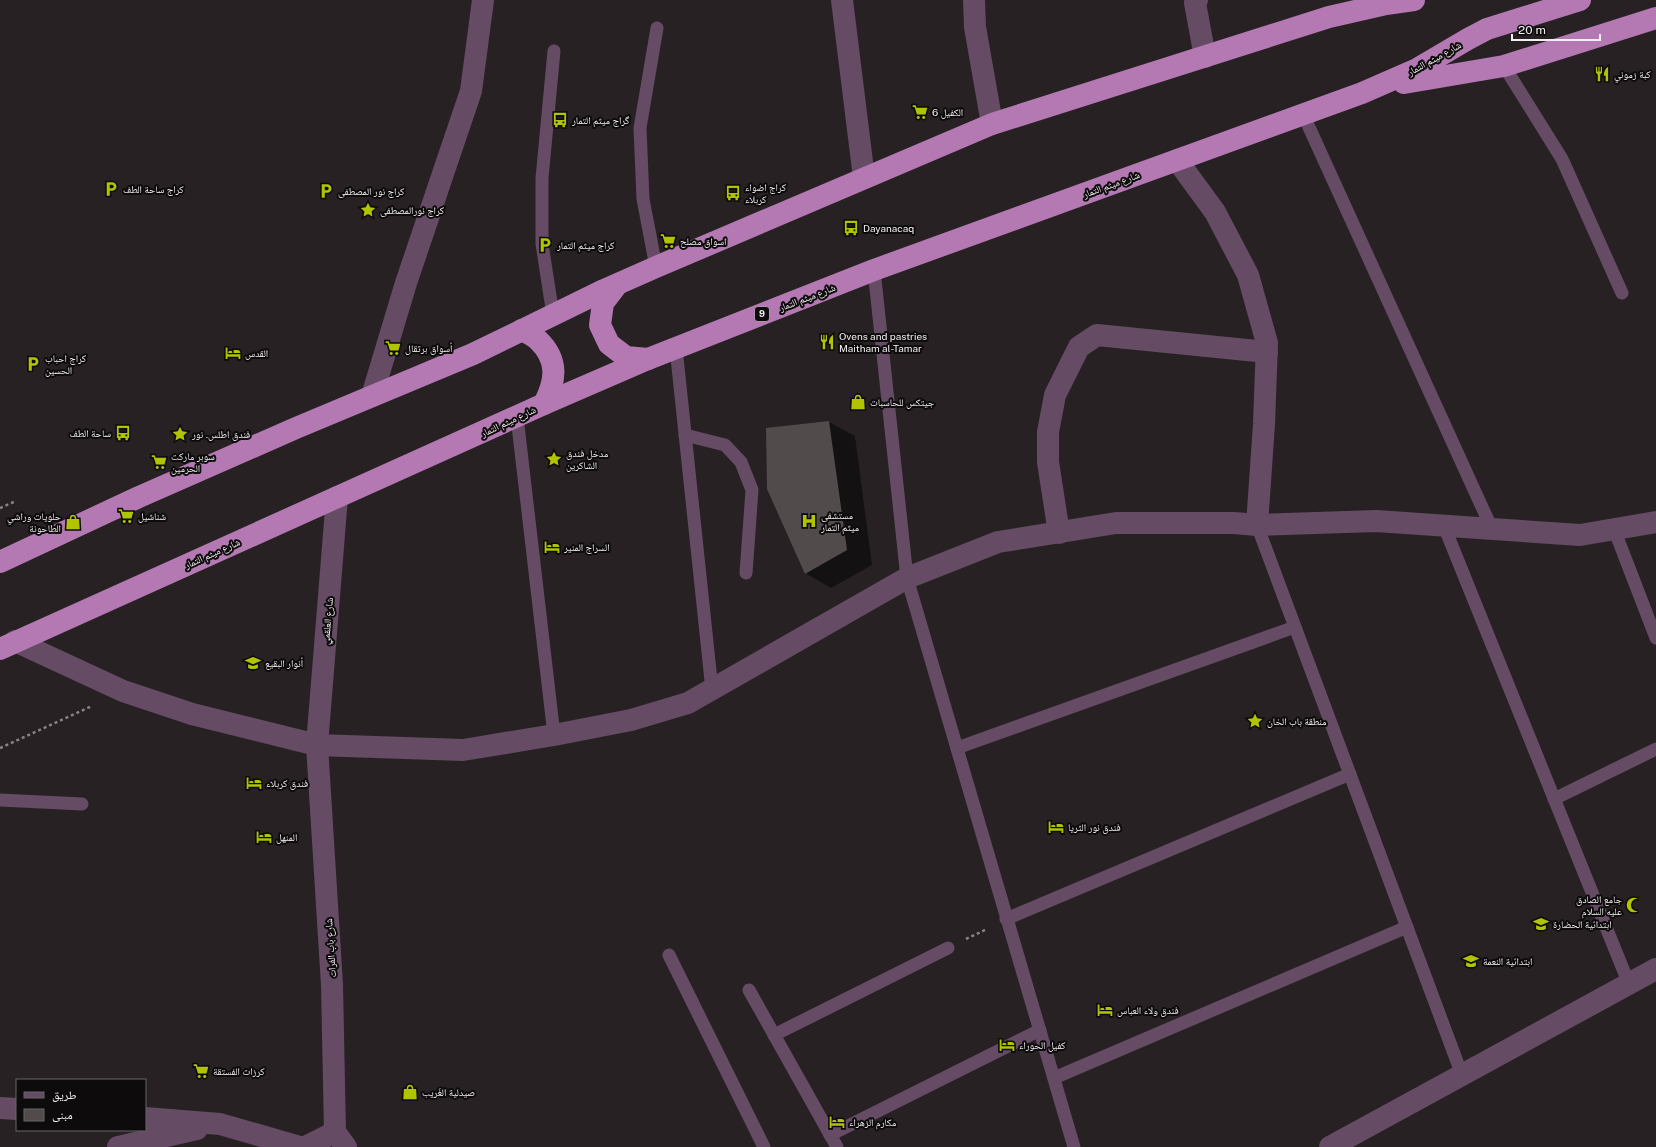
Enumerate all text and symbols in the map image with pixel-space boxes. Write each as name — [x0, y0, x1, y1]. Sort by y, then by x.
scale bar — [1512, 16, 1600, 42]
text: 20 m — [1518, 23, 1546, 37]
street label: شارع ميثم التمار — [1404, 38, 1464, 80]
restaurant icon: كبة زموني — [1593, 65, 1611, 83]
place label: كبة زموني — [1614, 68, 1651, 83]
supermarket icon: الكفيل 6 — [911, 103, 929, 121]
place label: الكفيل 6 — [932, 106, 963, 119]
bus stop icon: گراج ميثم التمار — [551, 111, 569, 129]
place label: گراج ميثم التمار — [571, 114, 630, 128]
street label: شارع ميثم التمار — [1080, 168, 1142, 202]
parking icon: كراج ساحة الطف — [102, 180, 120, 198]
place label: كراج اضواء كربلاء — [745, 181, 786, 205]
parking icon: كراج نور المصطفى — [317, 182, 335, 200]
place label: كراج ساحة الطف — [123, 183, 184, 196]
bus stop icon: كراج اضواء كربلاء — [724, 184, 742, 202]
place label: كراج نور المصطفى — [338, 185, 405, 198]
place icon: كراج نورالمصطفى — [359, 201, 377, 219]
place label: كراج نورالمصطفى — [380, 204, 444, 217]
bus stop icon: Dayanacaq — [842, 219, 860, 237]
place label: Dayanacaq — [863, 222, 914, 234]
supermarket icon: اسواق مصلح — [659, 232, 677, 250]
place label: اسواق مصلح — [680, 235, 726, 248]
parking icon: كراج ميثم التمار — [536, 236, 554, 254]
place label: كراج ميثم التمار — [556, 239, 614, 253]
street label: شارع ميثم التمار — [776, 281, 838, 315]
road number: 9 — [755, 307, 769, 321]
place label: Ovens and pastries Maitham al-Tamar — [839, 330, 927, 354]
restaurant icon: Ovens and pastries Maitham al-Tamar — [818, 333, 836, 351]
supermarket icon: أسواق برتقال — [384, 339, 402, 357]
place label: أسواق برتقال — [405, 342, 453, 355]
hotel icon: القدس — [224, 344, 242, 362]
place label: القدس — [245, 347, 268, 360]
place label: كراج احباب الحسين — [45, 352, 86, 377]
parking icon: كراج احباب الحسين — [24, 355, 42, 373]
shop icon: جيتكس للحاسبات — [849, 393, 867, 411]
place label: جيتكس للحاسبات — [870, 396, 935, 409]
street label: شارع ميثم التمار — [478, 403, 539, 441]
bus stop icon: ساحة الطف — [114, 424, 132, 442]
place icon: فندق اطلس. نور — [171, 425, 189, 443]
place label: ساحة الطف — [70, 427, 111, 439]
place label: فندق اطلس. نور — [191, 428, 250, 441]
place label: مدخل فندق الشاكرين — [566, 447, 609, 472]
place label: سوبر ماركت الحرمين — [171, 450, 215, 475]
place icon: مدخل فندق الشاكرين — [545, 450, 563, 468]
supermarket icon: سوبر ماركت الحرمين — [150, 453, 168, 471]
supermarket icon: شناشيل — [117, 507, 135, 525]
place label: مستشفى ميثم التمار — [820, 509, 860, 535]
place label: حلويات وراشي الطاحونة — [7, 510, 62, 534]
place label: شناشيل — [138, 510, 167, 523]
hospital icon: مستشفى ميثم التمار — [800, 512, 818, 530]
shop icon: حلويات وراشي الطاحونة — [64, 513, 82, 531]
street label: شارع ميثم التمار — [181, 535, 243, 573]
hotel icon: السراج المنير — [543, 538, 561, 556]
place label: السراج المنير — [563, 541, 610, 554]
street label: شارع العلقمي — [319, 596, 338, 645]
school or university icon: أنوار البقيع — [244, 654, 262, 672]
place label: أنوار البقيع — [265, 657, 303, 670]
place icon: منطقة باب الخان — [1246, 712, 1264, 730]
place label: منطقة باب الخان — [1267, 715, 1327, 728]
hotel icon: فندق كربلاء — [245, 774, 263, 792]
place label: فندق كربلاء — [266, 777, 308, 790]
hotel icon: فندق نور الثريا — [1047, 818, 1065, 836]
place label: فندق نور الثريا — [1068, 821, 1121, 834]
hotel icon: المنهل — [255, 828, 273, 846]
place label: المنهل — [276, 831, 297, 844]
place label: جامع الصادق عليه السلام — [1576, 893, 1623, 919]
mosque icon: جامع الصادق عليه السلام — [1625, 896, 1643, 914]
school or university icon: ابتدائية الحضارة — [1532, 915, 1550, 933]
street label: شارع باب الفرات — [322, 917, 339, 978]
place label: ابتدائية الحضارة — [1553, 918, 1612, 930]
school or university icon: ابتدائية النعمة — [1462, 952, 1480, 970]
place label: ابتدائية النعمة — [1483, 955, 1532, 967]
hotel icon: فندق ولاء العباس — [1096, 1001, 1114, 1019]
place label: فندق ولاء العباس — [1117, 1004, 1179, 1017]
hotel icon: كفيل الحوراء — [998, 1036, 1016, 1054]
place label: كفيل الحوراء — [1019, 1039, 1065, 1052]
supermarket icon: كرزات الفستقة — [192, 1062, 210, 1080]
place label: كرزات الفستقة — [213, 1065, 265, 1077]
legend — [16, 1079, 146, 1131]
shop icon: صيدلية الغَريب — [401, 1083, 419, 1101]
place label: صيدلية الغَريب — [422, 1086, 475, 1098]
text: طريق — [52, 1088, 77, 1102]
text: مبنى — [52, 1108, 73, 1122]
hotel icon: مكارم الزهراء — [828, 1113, 846, 1131]
place label: مكارم الزهراء — [849, 1116, 897, 1130]

